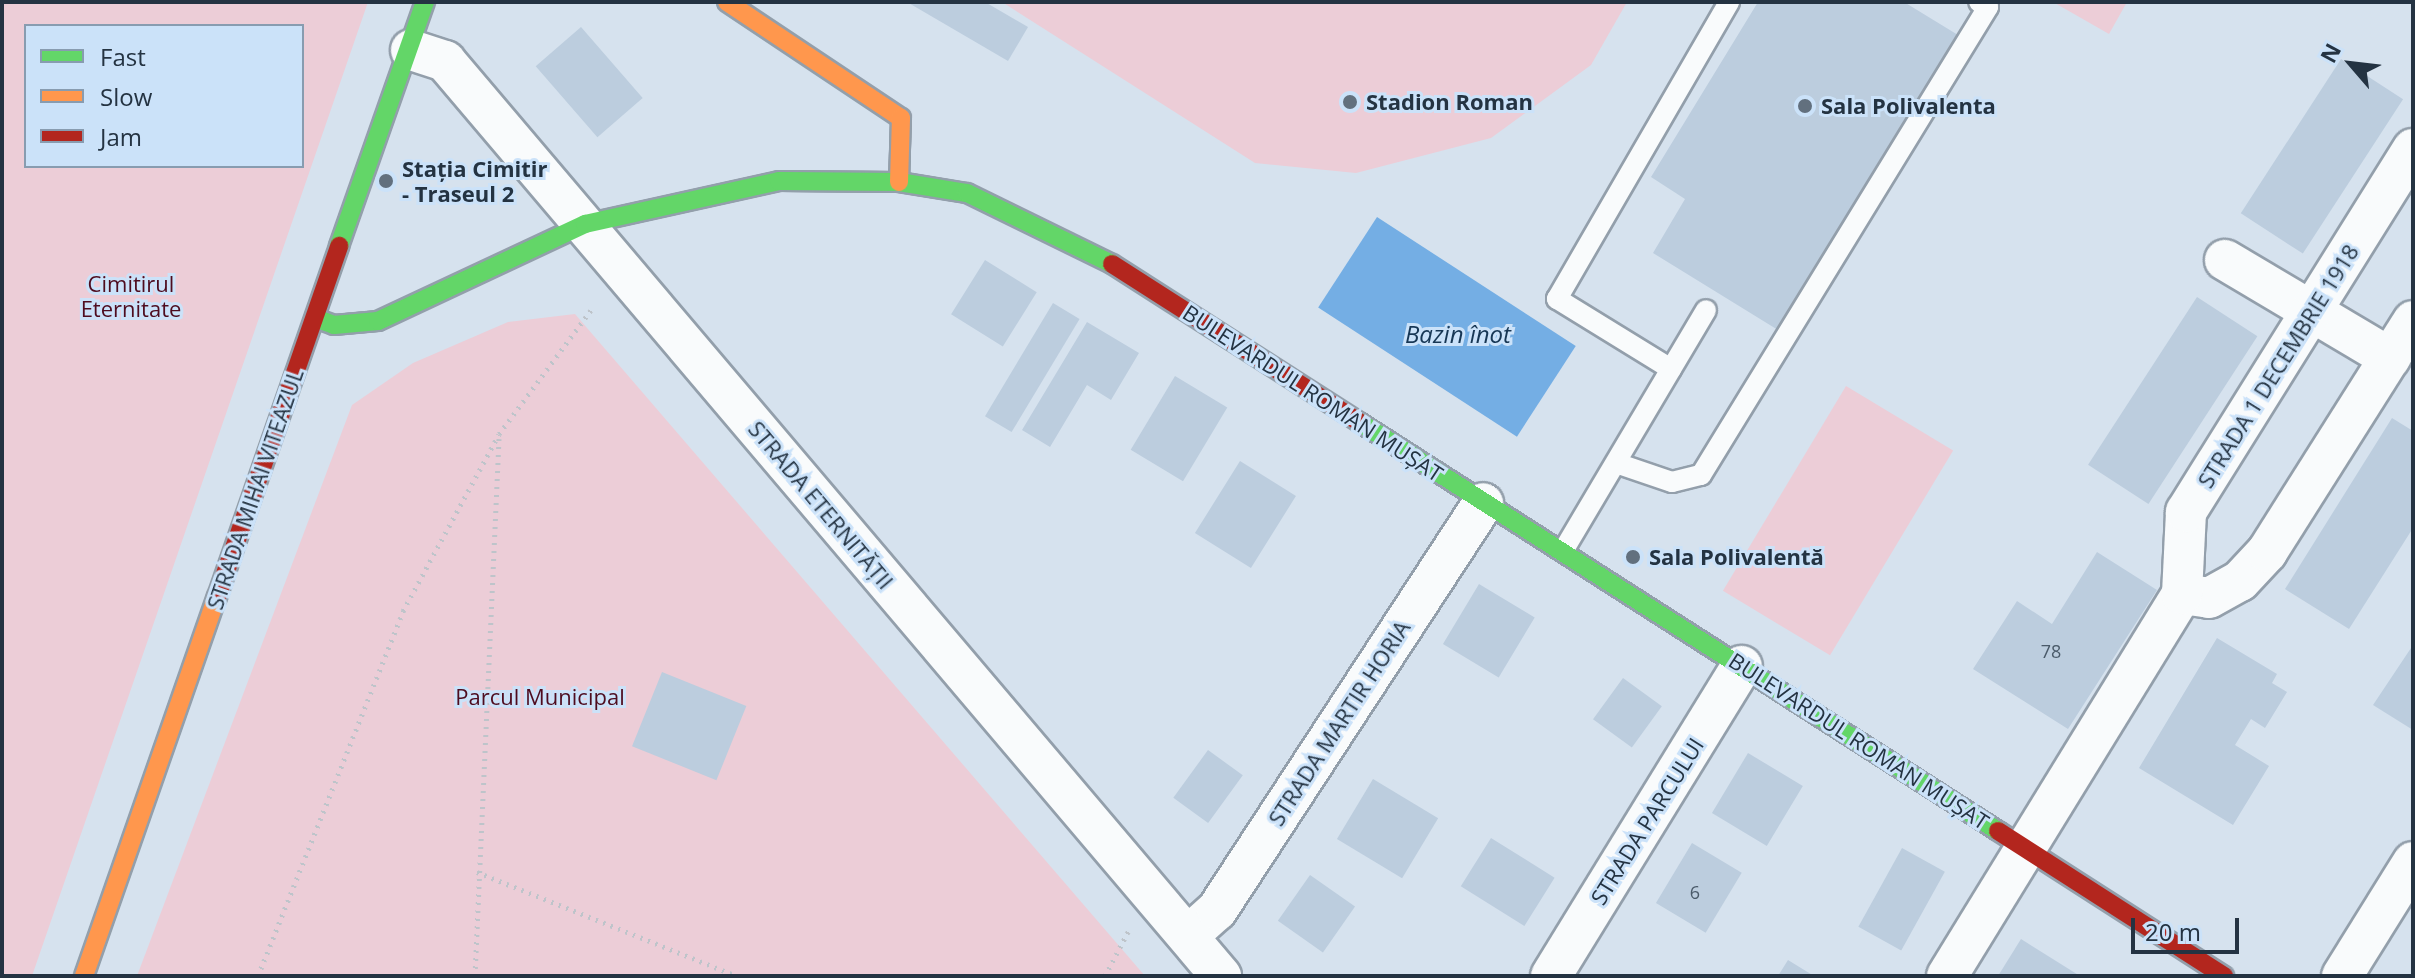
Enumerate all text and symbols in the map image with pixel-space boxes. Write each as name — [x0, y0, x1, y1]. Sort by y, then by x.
legend — [24, 24, 304, 168]
north arrow — [2311, 24, 2391, 104]
text: N — [2312, 38, 2347, 68]
text: Fast — [100, 40, 146, 73]
text: Slow — [100, 80, 152, 113]
place label: Stadion Roman — [1366, 89, 1533, 115]
marker: Stadion Roman — [1341, 93, 1359, 111]
place label: Sala Polivalenta — [1821, 93, 1996, 119]
marker: Sala Polivalenta — [1796, 97, 1814, 115]
text: Jam — [100, 120, 142, 153]
place label: Stația Cimitir - Traseul 2 — [402, 155, 548, 206]
marker: Stația Cimitir - Traseul 2 — [377, 172, 395, 190]
street label: STRADA 1 DECEMBRIE 1918 — [2192, 240, 2364, 492]
park label: Cimitirul Eternitate — [81, 270, 181, 322]
street label: BULEVARDUL ROMAN MUȘAT — [1178, 299, 1448, 487]
water label: Bazin înot — [1405, 320, 1511, 348]
street label: STRADA MIHAI VITEAZUL — [201, 365, 309, 613]
street label: STRADA ETERNITĂȚII — [743, 416, 899, 594]
place label: Sala Polivalentă — [1649, 544, 1824, 570]
marker: Sala Polivalentă — [1624, 548, 1642, 566]
street label: STRADA MARTIR HORIA — [1263, 616, 1415, 830]
house number: 78 — [2041, 640, 2061, 662]
street label: BULEVARDUL ROMAN MUȘAT — [1724, 647, 1994, 835]
park label: Parcul Municipal — [455, 684, 625, 710]
street label: STRADA PARCULUI — [1585, 733, 1709, 909]
house number: 6 — [1690, 881, 1700, 903]
scale bar — [2135, 902, 2243, 952]
text: 20 m — [2145, 915, 2201, 948]

